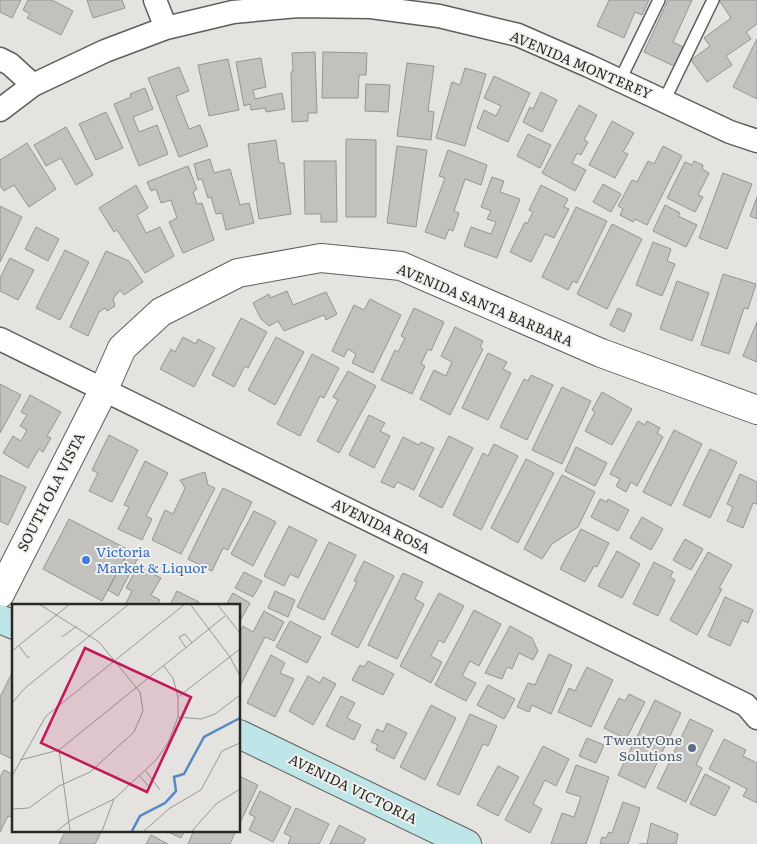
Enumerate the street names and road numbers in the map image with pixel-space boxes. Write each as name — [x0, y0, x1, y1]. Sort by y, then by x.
street label: AVENIDA MONTEREY — [507, 25, 656, 103]
street label: AVENIDA SANTA BARBARA — [394, 258, 577, 351]
street label: SOUTH OLA VISTA — [11, 428, 89, 555]
street label: AVENIDA ROSA — [329, 493, 435, 558]
street label: AVENIDA VICTORIA — [286, 748, 422, 828]

